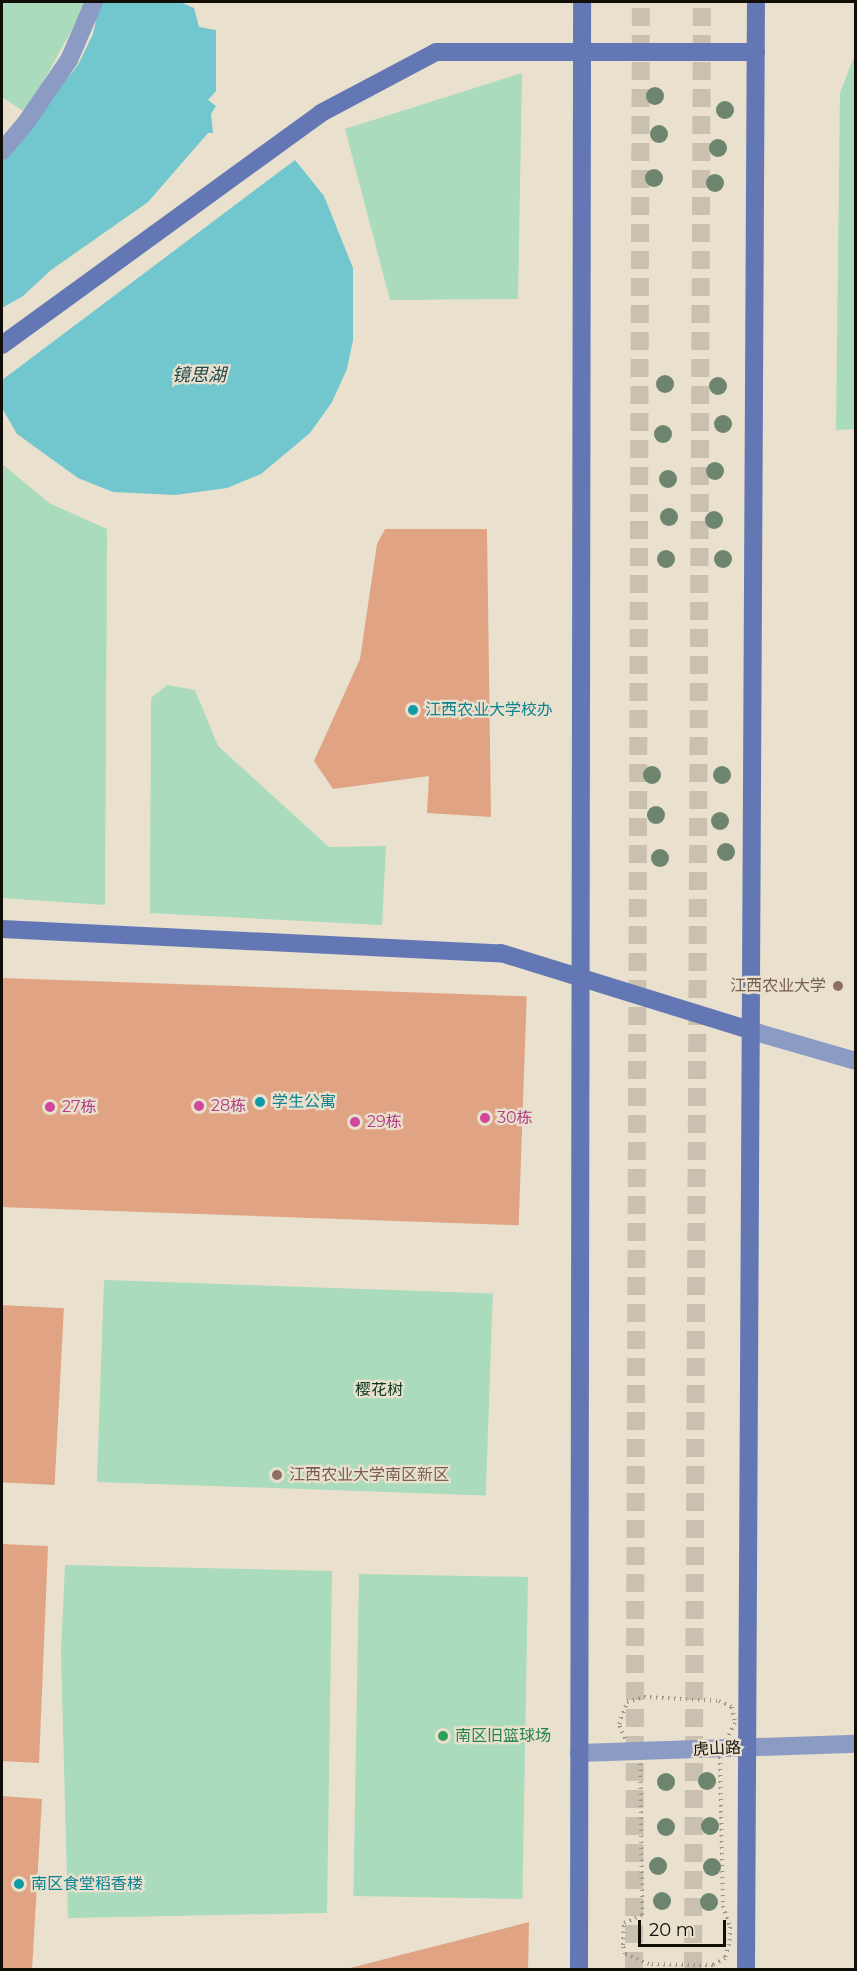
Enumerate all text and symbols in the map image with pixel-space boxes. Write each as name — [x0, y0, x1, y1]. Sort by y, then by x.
water label: 镜思湖 — [172, 364, 226, 386]
place label: 江西农业大学校办 — [425, 700, 553, 720]
marker: 江西农业大学校办 — [406, 703, 420, 717]
place label: 江西农业大学 — [730, 976, 826, 996]
marker: 江西农业大学 — [831, 979, 845, 993]
place label: 学生公寓 — [272, 1092, 336, 1112]
marker: 学生公寓 — [253, 1095, 267, 1109]
place label: 28栋 — [211, 1096, 246, 1116]
place label: 27栋 — [62, 1097, 96, 1117]
marker: 28栋 — [192, 1099, 206, 1113]
marker: 27栋 — [43, 1100, 57, 1114]
place label: 30栋 — [497, 1108, 533, 1128]
marker: 30栋 — [478, 1111, 492, 1125]
place label: 29栋 — [367, 1112, 402, 1132]
marker: 29栋 — [348, 1115, 362, 1129]
park label: 樱花树 — [355, 1380, 403, 1400]
place label: 江西农业大学南区新区 — [289, 1465, 449, 1485]
marker: 江西农业大学南区新区 — [270, 1468, 284, 1482]
place label: 南区旧篮球场 — [455, 1726, 551, 1746]
marker: 南区旧篮球场 — [436, 1729, 450, 1743]
street label: 虎山路 — [693, 1738, 741, 1760]
place label: 南区食堂稻香楼 — [31, 1874, 143, 1894]
marker: 南区食堂稻香楼 — [12, 1877, 26, 1891]
scale bar — [641, 1908, 730, 1946]
text: 20 m — [649, 1919, 695, 1941]

